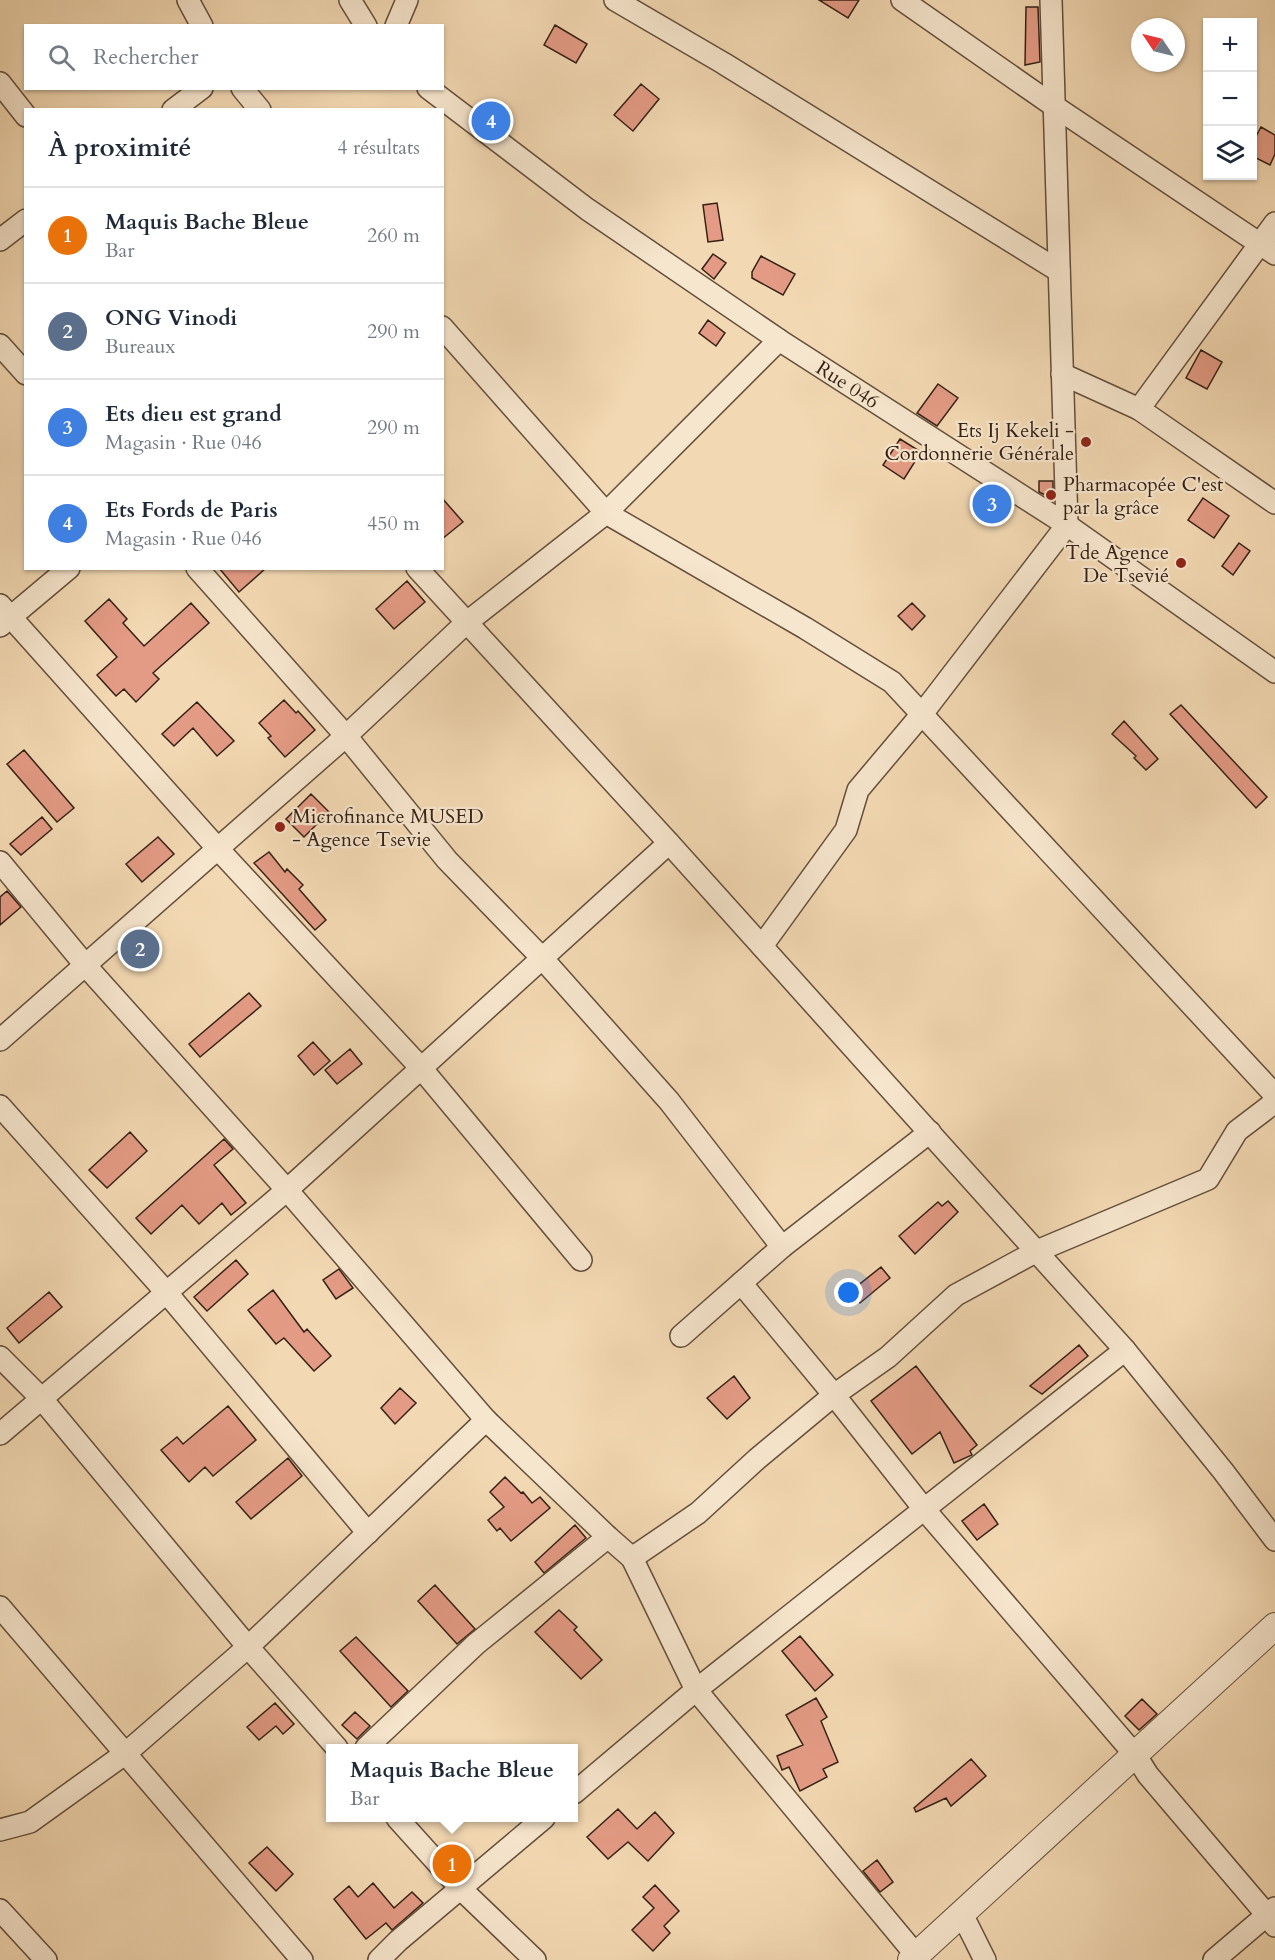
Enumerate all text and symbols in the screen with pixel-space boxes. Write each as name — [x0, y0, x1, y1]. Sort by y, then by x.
north arrow — [1131, 18, 1185, 72]
map controls — [1203, 18, 1257, 180]
button: + — [1203, 18, 1257, 72]
search box — [24, 24, 444, 90]
icon: search — [45, 41, 78, 74]
text: Rechercher — [93, 42, 198, 72]
button: − — [1203, 72, 1257, 126]
pin: 4 — [472, 98, 510, 144]
button: layers — [1203, 126, 1257, 180]
text: À proximité — [48, 130, 191, 165]
text: 4 résultats — [337, 134, 420, 161]
text: Maquis Bache Bleue — [105, 207, 309, 237]
text: 1 — [62, 222, 73, 249]
text: 260 m — [367, 222, 420, 249]
text: Bar — [105, 237, 135, 264]
text: ONG Vinodi — [105, 303, 237, 333]
text: 2 — [62, 318, 73, 345]
text: 290 m — [367, 318, 420, 345]
text: Bureaux — [105, 333, 176, 360]
street label: Rue 046 — [811, 354, 885, 414]
text: Ets dieu est grand — [105, 399, 282, 429]
text: 3 — [62, 414, 73, 441]
text: 290 m — [367, 414, 420, 441]
place label: Ets Ij Kekeli - Cordonnerie Générale — [884, 417, 1074, 467]
text: Magasin · Rue 046 — [105, 429, 262, 456]
marker: Ets Ij Kekeli - Cordonnerie Générale — [1079, 435, 1093, 449]
place label: Pharmacopée C'est par la grâce — [1063, 471, 1224, 521]
pin: 3 — [972, 482, 1012, 526]
marker: Pharmacopée C'est par la grâce — [1044, 488, 1058, 502]
text: Ets Fords de Paris — [105, 495, 278, 525]
text: 4 — [62, 510, 73, 537]
text: 450 m — [367, 510, 420, 537]
text: Magasin · Rue 046 — [105, 525, 262, 552]
place label: Tde Agence De Tsevié — [1065, 539, 1169, 589]
marker: Tde Agence De Tsevié — [1174, 556, 1188, 570]
place label: Microfinance MUSED - Agence Tsevie — [292, 803, 484, 853]
marker: Microfinance MUSED - Agence Tsevie — [273, 820, 287, 834]
pin: 2 — [120, 926, 160, 972]
your location — [834, 1278, 863, 1307]
popup — [326, 1744, 578, 1822]
text: Maquis Bache Bleue — [350, 1755, 554, 1785]
text: Bar — [350, 1785, 380, 1812]
pin: 1 — [432, 1842, 472, 1886]

